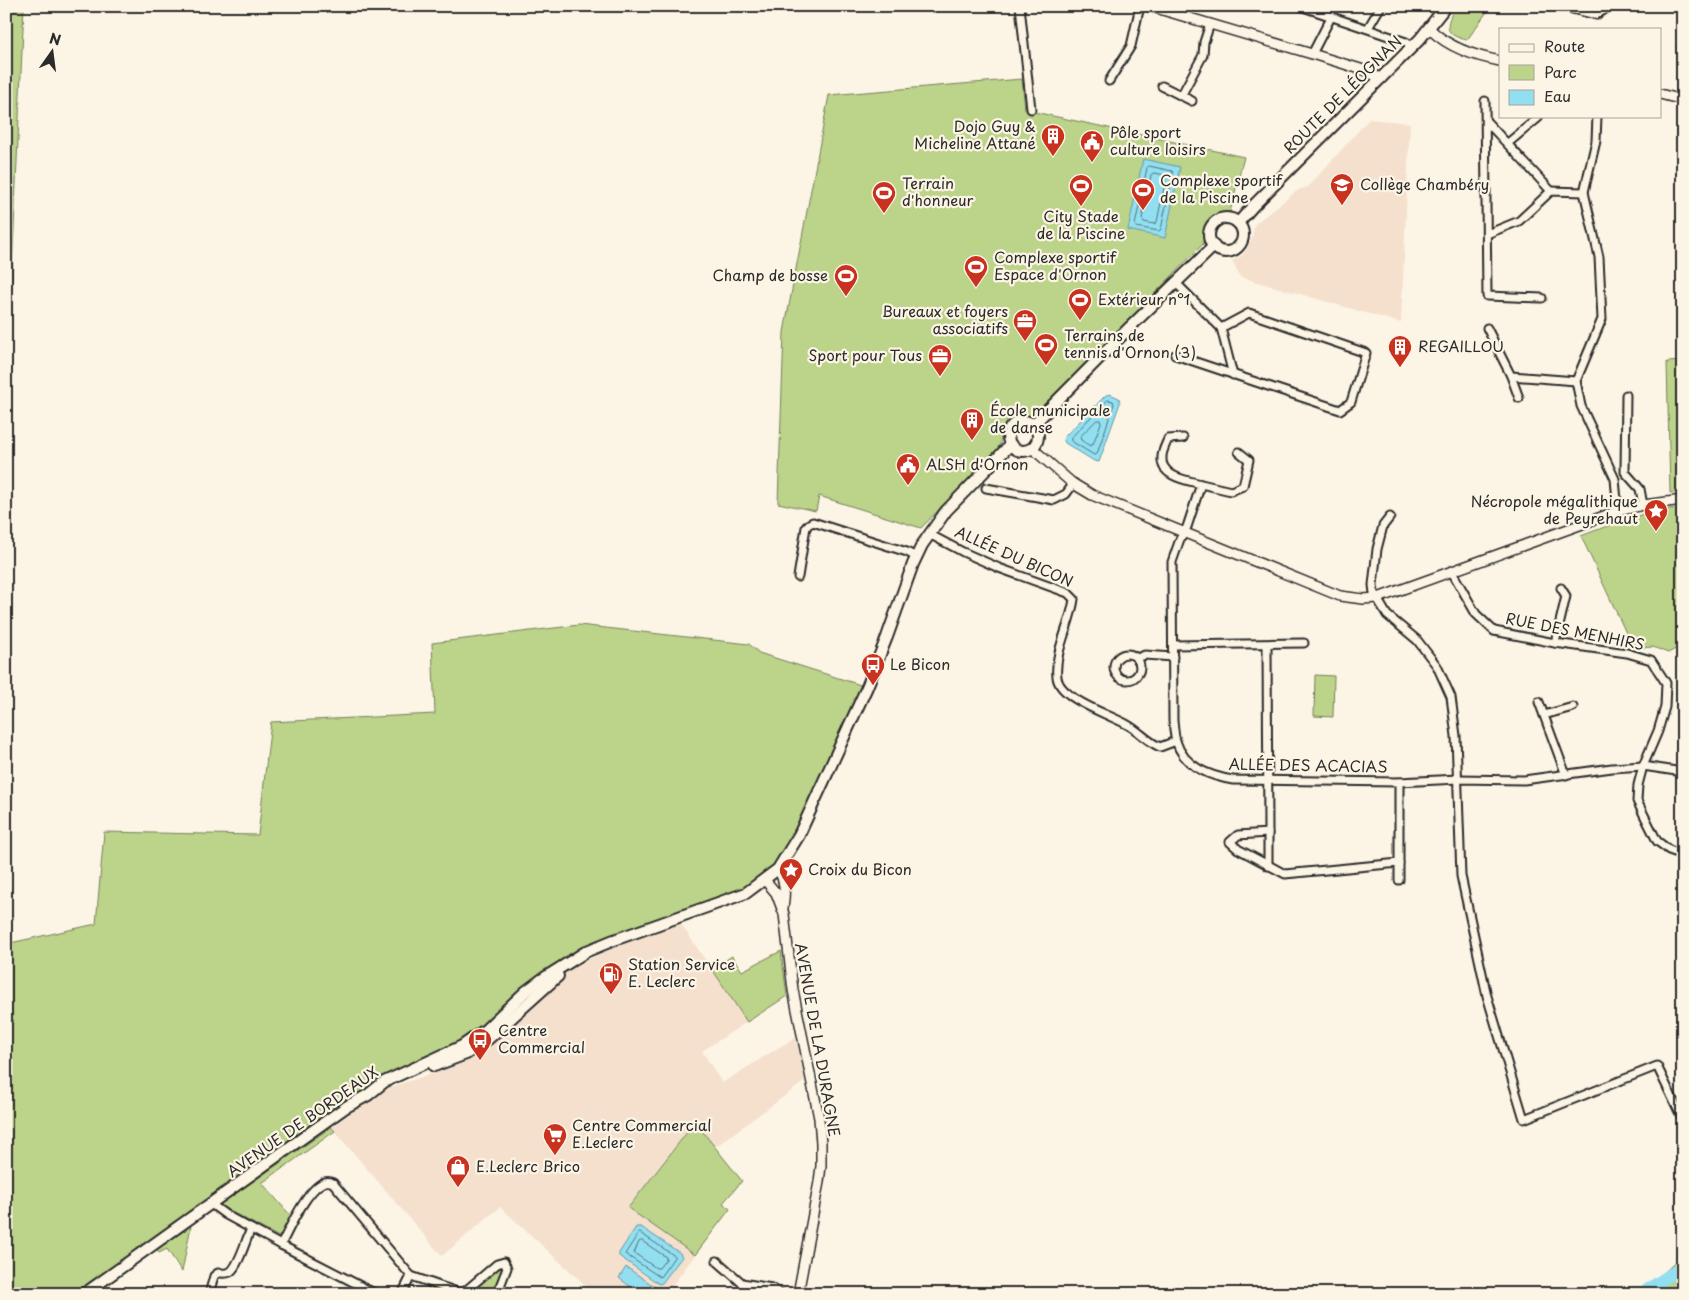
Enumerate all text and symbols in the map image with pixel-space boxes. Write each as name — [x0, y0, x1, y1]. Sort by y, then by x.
text: N — [47, 27, 63, 50]
north arrow — [28, 28, 78, 78]
legend — [1499, 28, 1662, 118]
street label: ROUTE DE LÉOGNAN — [1278, 30, 1406, 158]
text: Route — [1544, 34, 1585, 57]
text: Parc — [1544, 60, 1577, 83]
text: Eau — [1544, 84, 1571, 107]
place label: Dojo Guy & Micheline Attané — [914, 114, 1036, 154]
place label: Pôle sport culture loisirs — [1110, 120, 1206, 160]
building icon: Dojo Guy & Micheline Attané — [1040, 123, 1066, 157]
public building icon: Pôle sport culture loisirs — [1079, 129, 1105, 163]
place label: Complexe sportif de la Piscine — [1160, 168, 1283, 208]
place label: Terrain d'honneur — [902, 171, 973, 211]
school or university icon: Collège Chambéry — [1329, 172, 1355, 206]
place label: Collège Chambéry — [1360, 172, 1489, 195]
sports icon: City Stade de la Piscine — [1068, 173, 1094, 207]
sports icon: Complexe sportif de la Piscine — [1130, 177, 1156, 211]
sports icon: Terrain d'honneur — [871, 180, 897, 214]
place label: City Stade de la Piscine — [1037, 204, 1125, 244]
place label: Complexe sportif Espace d'Ornon — [994, 245, 1117, 285]
sports icon: Complexe sportif Espace d'Ornon — [963, 254, 989, 288]
place label: Champ de bosse — [712, 263, 828, 286]
sports icon: Champ de bosse — [833, 263, 859, 297]
sports icon: Extérieur n°1 — [1067, 287, 1093, 321]
place label: Extérieur n°1 — [1098, 287, 1190, 310]
place label: Bureaux et foyers associatifs — [882, 299, 1008, 339]
office icon: Bureaux et foyers associatifs — [1012, 308, 1038, 342]
place label: Terrains de tennis d'Ornon (3) — [1064, 323, 1196, 363]
sports icon: Terrains de tennis d'Ornon (3) — [1033, 332, 1059, 366]
building icon: REGAILLOU — [1387, 334, 1413, 368]
place label: REGAILLOU — [1418, 334, 1504, 357]
place label: Sport pour Tous — [808, 343, 922, 366]
office icon: Sport pour Tous — [927, 343, 953, 377]
place label: École municipale de danse — [990, 398, 1111, 438]
building icon: École municipale de danse — [959, 407, 985, 441]
public building icon: ALSH d'Ornon — [895, 452, 921, 486]
place label: ALSH d'Ornon — [926, 452, 1028, 475]
place label: Nécropole mégalithique de Peyrehaut — [1471, 489, 1638, 529]
place icon: Nécropole mégalithique de Peyrehaut — [1643, 498, 1669, 532]
street label: ALLÉE DU BICON — [952, 519, 1077, 592]
street label: RUE DES MENHIRS — [1504, 606, 1647, 655]
bus stop icon: Le Bicon — [860, 652, 886, 686]
place label: Le Bicon — [890, 652, 950, 675]
street label: ALLÉE DES ACACIAS — [1228, 752, 1388, 777]
place icon: Croix du Bicon — [778, 857, 804, 891]
place label: Croix du Bicon — [808, 857, 912, 880]
street label: AVENUE DE LA DURAGNE — [790, 941, 847, 1139]
place label: Station Service E. Leclerc — [628, 952, 735, 992]
fuel station icon: Station Service E. Leclerc — [598, 961, 624, 995]
place label: Centre Commercial — [498, 1018, 585, 1058]
bus stop icon: Centre Commercial — [467, 1027, 493, 1061]
street label: AVENUE DE BORDEAUX — [222, 1060, 382, 1182]
place label: Centre Commercial E.Leclerc — [572, 1113, 712, 1153]
supermarket icon: Centre Commercial E.Leclerc — [542, 1122, 568, 1156]
shop icon: E.Leclerc Brico — [445, 1154, 471, 1188]
place label: E.Leclerc Brico — [476, 1154, 580, 1177]

